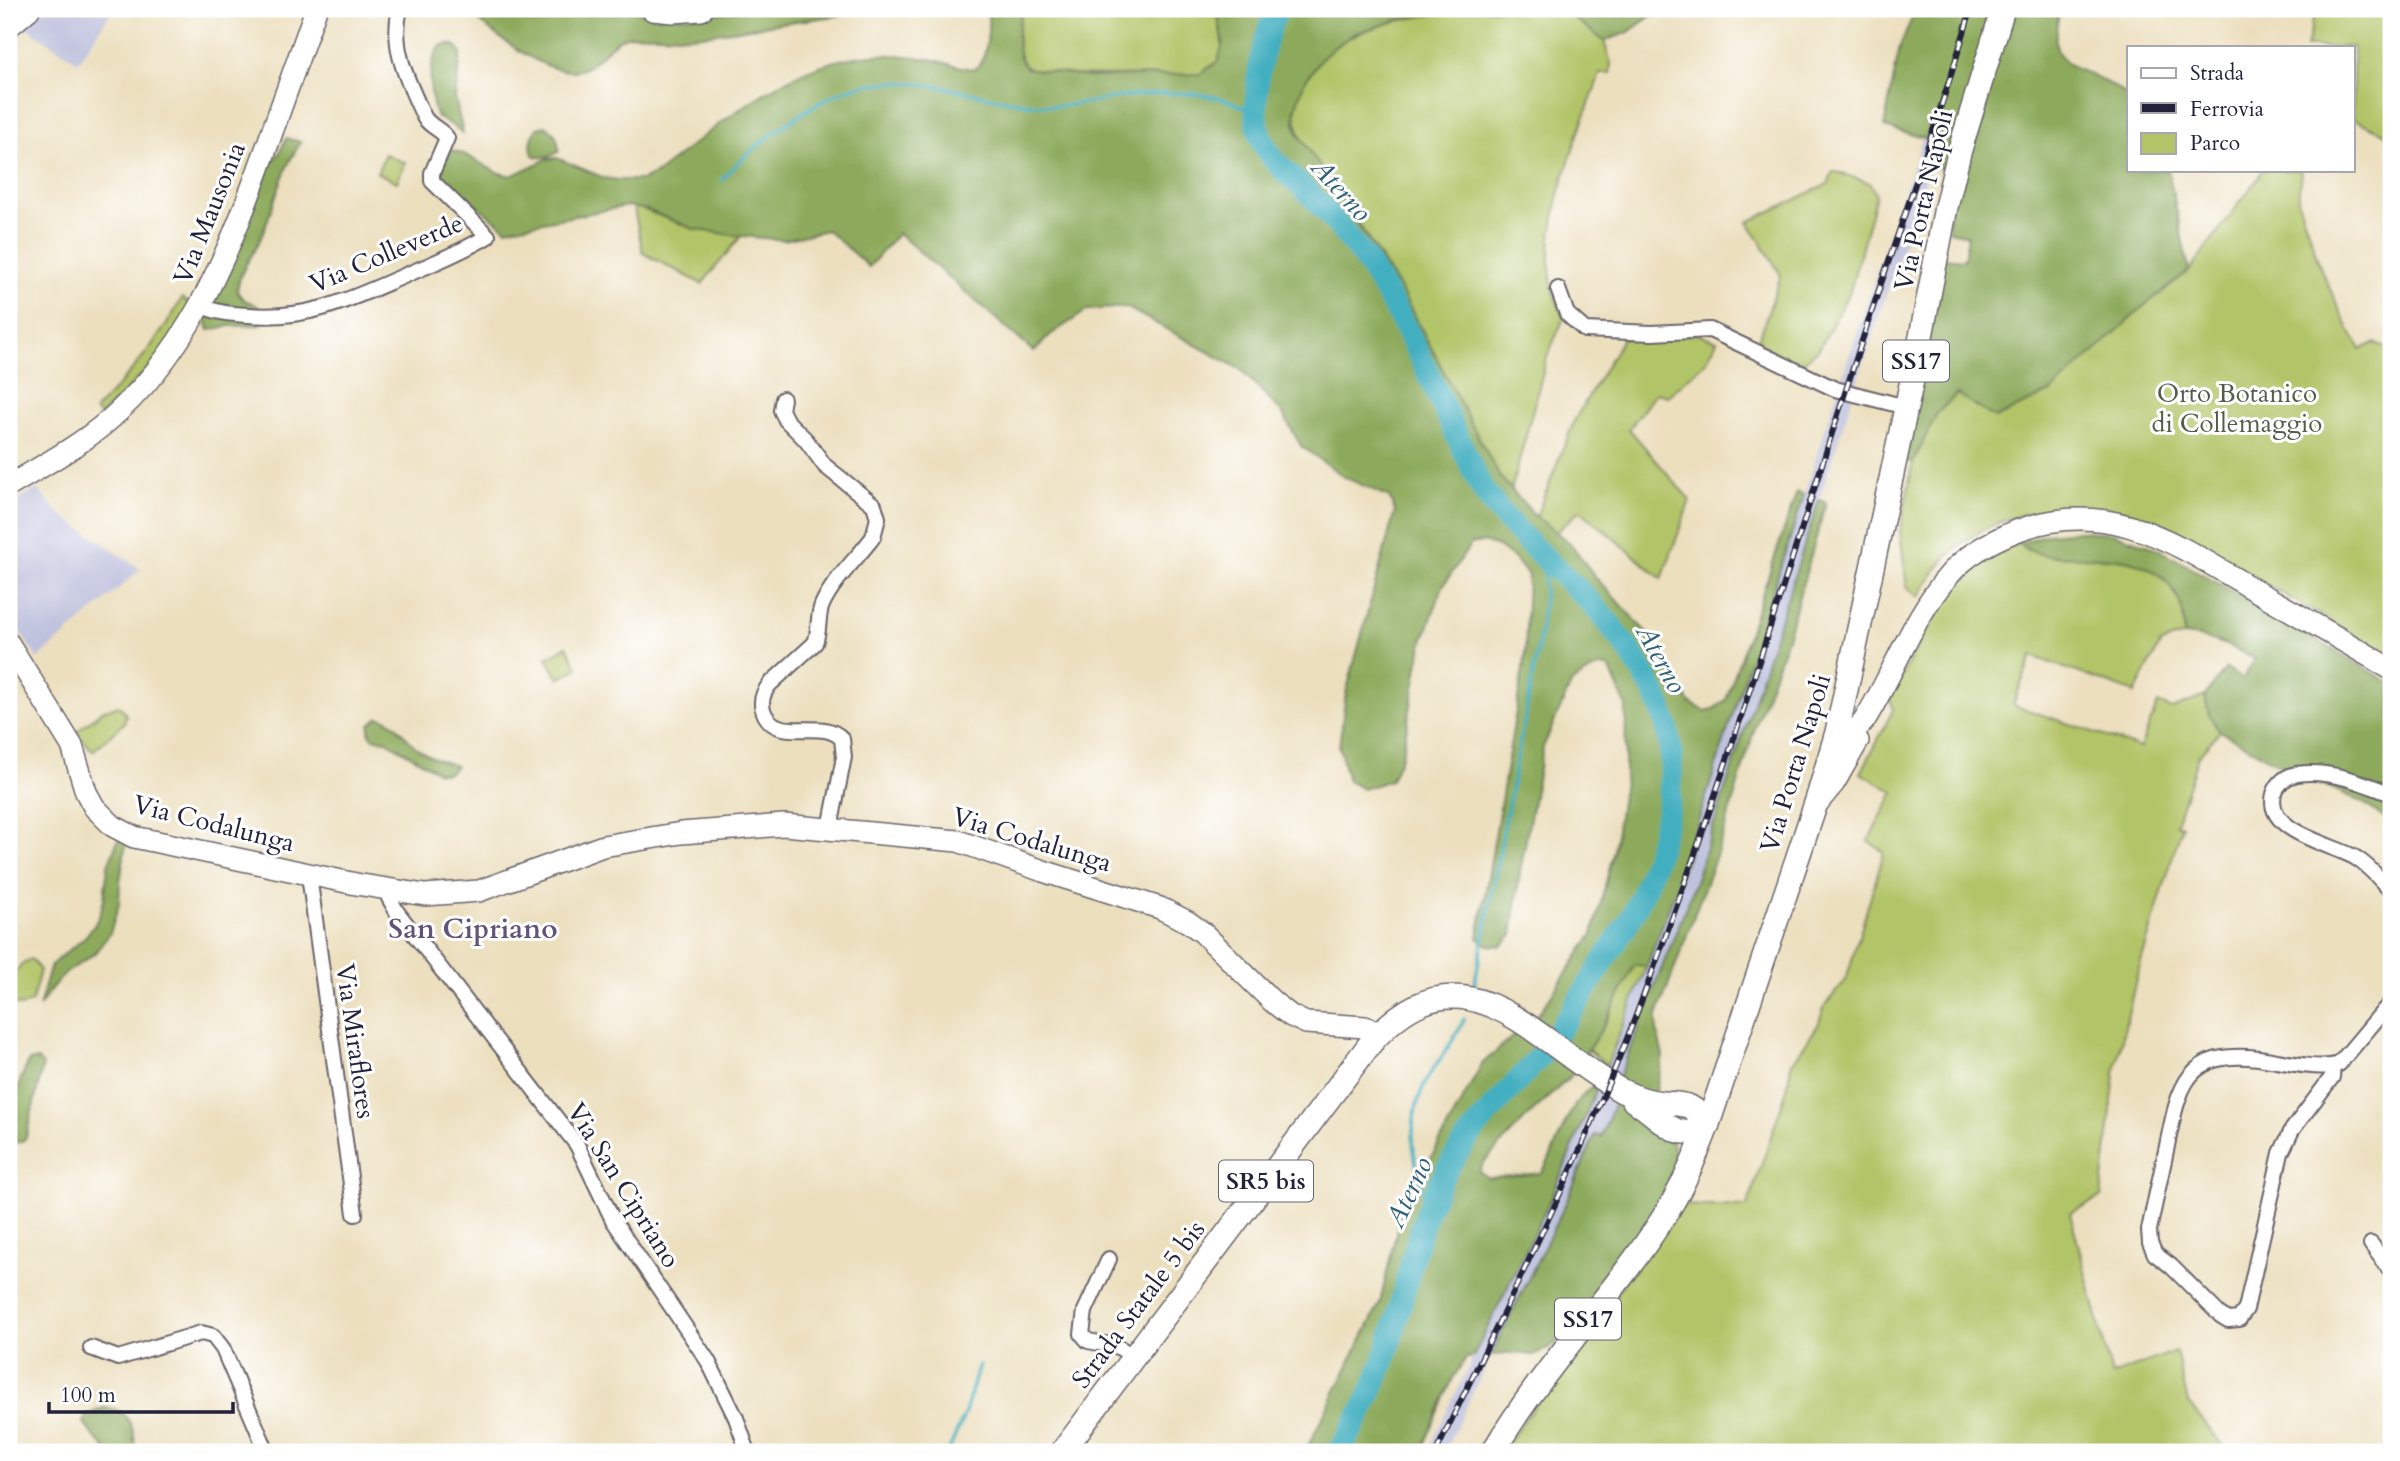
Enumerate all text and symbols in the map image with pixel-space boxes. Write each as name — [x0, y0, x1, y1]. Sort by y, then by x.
legend — [2127, 46, 2354, 172]
text: Strada — [2190, 59, 2244, 88]
text: Ferrovia — [2190, 95, 2264, 124]
street label: Via Porta Napoli — [1886, 106, 1961, 294]
text: Parco — [2190, 129, 2240, 158]
street label: Via Mausonia — [165, 137, 254, 290]
water label: Aterno — [1301, 148, 1380, 230]
street label: Via Colleverde — [304, 205, 468, 302]
road number: SS17 — [1883, 340, 1949, 382]
park label: Orto Botanico di Collemaggio — [2152, 376, 2322, 441]
water label: Aterno — [1626, 616, 1696, 700]
street label: Via Porta Napoli — [1752, 669, 1839, 857]
street label: Via Codalunga — [130, 787, 298, 860]
street label: Via Codalunga — [948, 799, 1116, 880]
district label: San Cipriano — [388, 910, 558, 948]
street label: Via Miraflores — [327, 961, 384, 1121]
street label: Via San Cipriano — [559, 1096, 688, 1274]
water label: Aterno — [1375, 1151, 1442, 1235]
road number: SR5 bis — [1219, 1161, 1313, 1202]
street label: Strada Statale 5 bis — [1064, 1213, 1213, 1395]
road number: SS17 — [1555, 1298, 1621, 1339]
scale bar — [49, 1370, 233, 1414]
text: 100 m — [60, 1381, 116, 1410]

